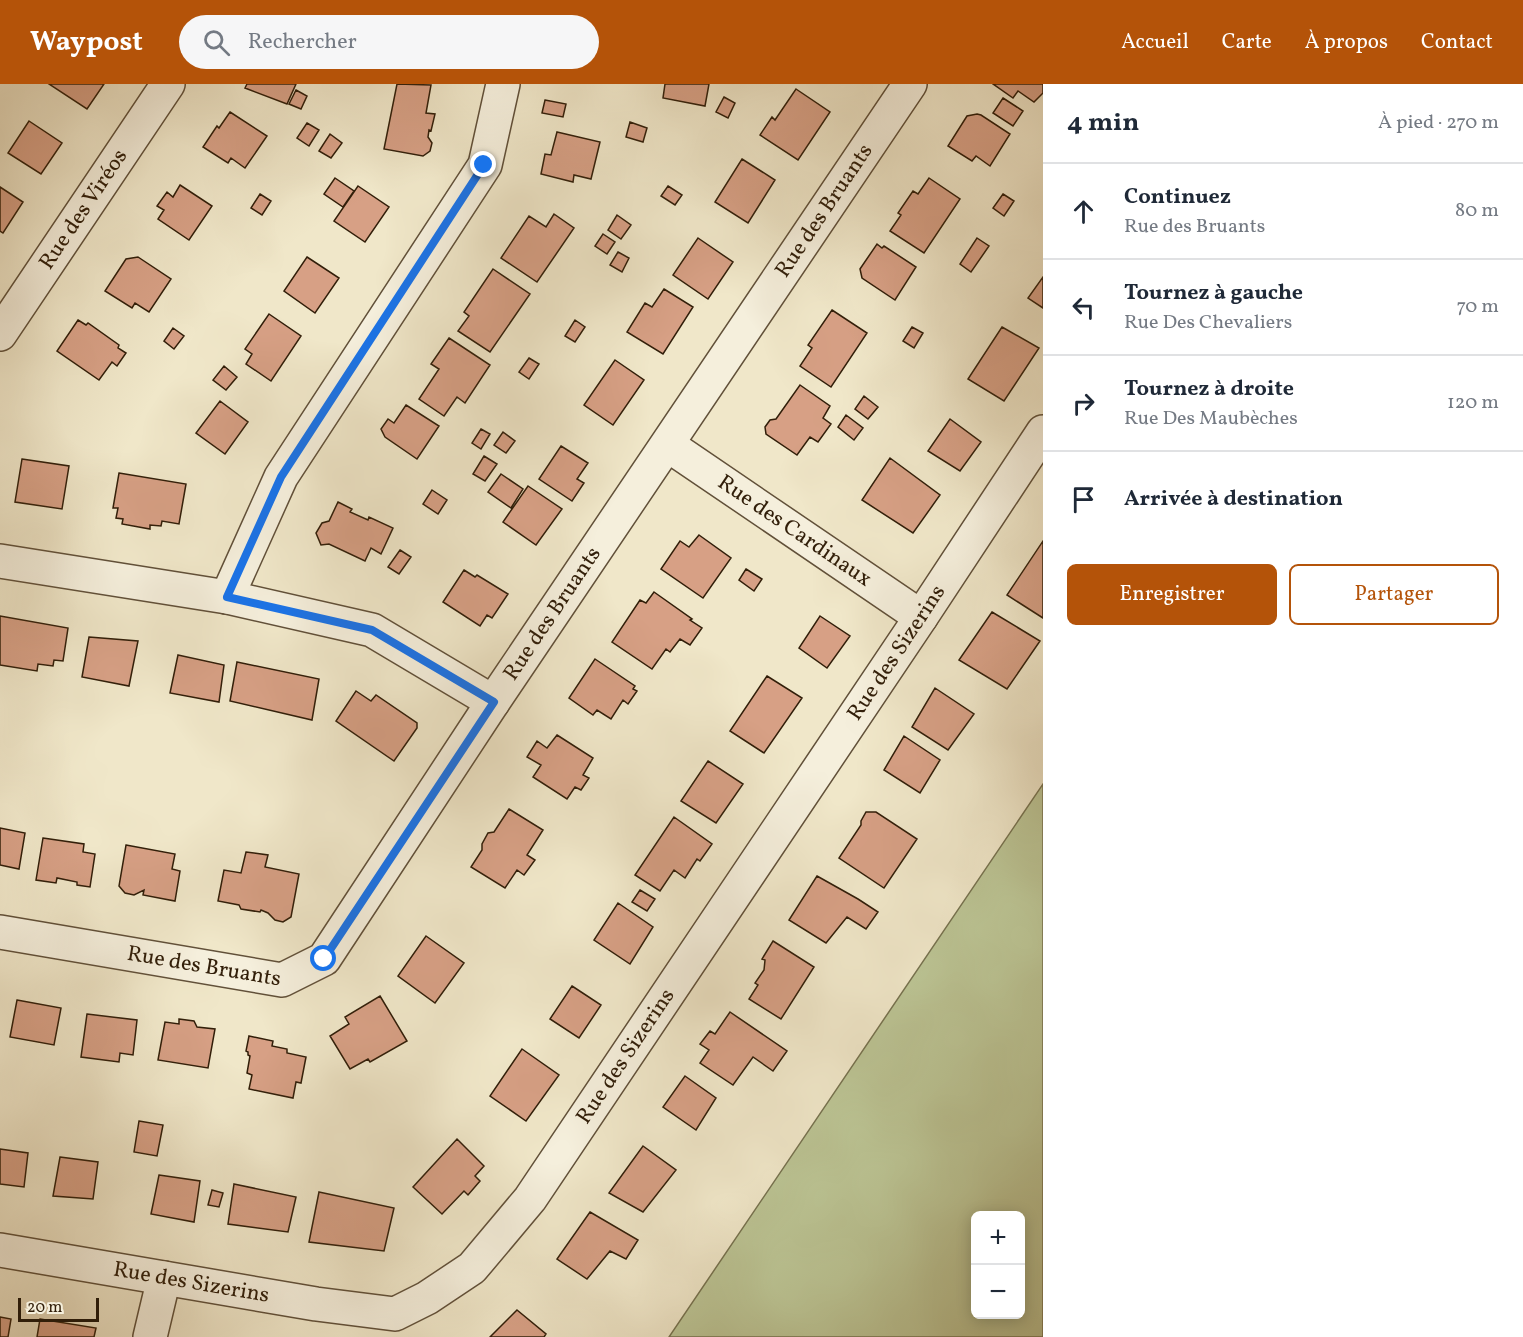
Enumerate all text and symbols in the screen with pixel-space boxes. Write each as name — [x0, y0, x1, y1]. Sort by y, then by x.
search box — [179, 15, 599, 69]
text: Waypost — [30, 23, 143, 62]
icon: search — [200, 26, 233, 59]
text: Rechercher — [248, 27, 357, 58]
text: Accueil — [1121, 28, 1189, 57]
text: Carte — [1222, 28, 1272, 57]
text: À propos — [1305, 28, 1388, 57]
text: Contact — [1421, 28, 1493, 57]
text: 4 min — [1067, 105, 1139, 141]
text: À pied · 270 m — [1378, 109, 1499, 137]
street label: Rue des Bruants — [768, 138, 881, 284]
street label: Rue des Viréos — [32, 143, 136, 276]
route end — [470, 151, 496, 177]
text: Continuez — [1124, 182, 1231, 213]
icon: ahead — [1067, 195, 1100, 228]
text: 80 m — [1455, 197, 1499, 225]
text: Rue des Bruants — [1124, 213, 1265, 241]
text: Tournez à gauche — [1124, 278, 1303, 309]
icon: left — [1067, 291, 1100, 324]
text: 70 m — [1456, 293, 1499, 321]
text: Rue Des Chevaliers — [1124, 309, 1292, 337]
text: Tournez à droite — [1124, 374, 1294, 405]
icon: right — [1067, 387, 1100, 420]
text: 120 m — [1447, 389, 1499, 417]
text: Rue Des Maubèches — [1124, 405, 1298, 433]
street label: Rue des Cardinaux — [711, 467, 878, 595]
icon: arrive — [1067, 483, 1100, 516]
text: Arrivée à destination — [1124, 484, 1343, 515]
street label: Rue des Bruants — [496, 541, 609, 687]
button: Enregistrer — [1067, 564, 1277, 625]
button: Partager — [1289, 564, 1499, 625]
street label: Rue des Sizerins — [840, 579, 953, 727]
street label: Rue des Bruants — [125, 938, 283, 995]
route start — [310, 945, 336, 971]
street label: Rue des Sizerins — [569, 982, 683, 1130]
map controls — [971, 1211, 1025, 1319]
button: + — [971, 1211, 1025, 1265]
street label: Rue des Sizerins — [111, 1254, 272, 1311]
button: − — [971, 1265, 1025, 1319]
scale bar — [18, 1295, 99, 1322]
text: 20 m — [27, 1297, 62, 1319]

